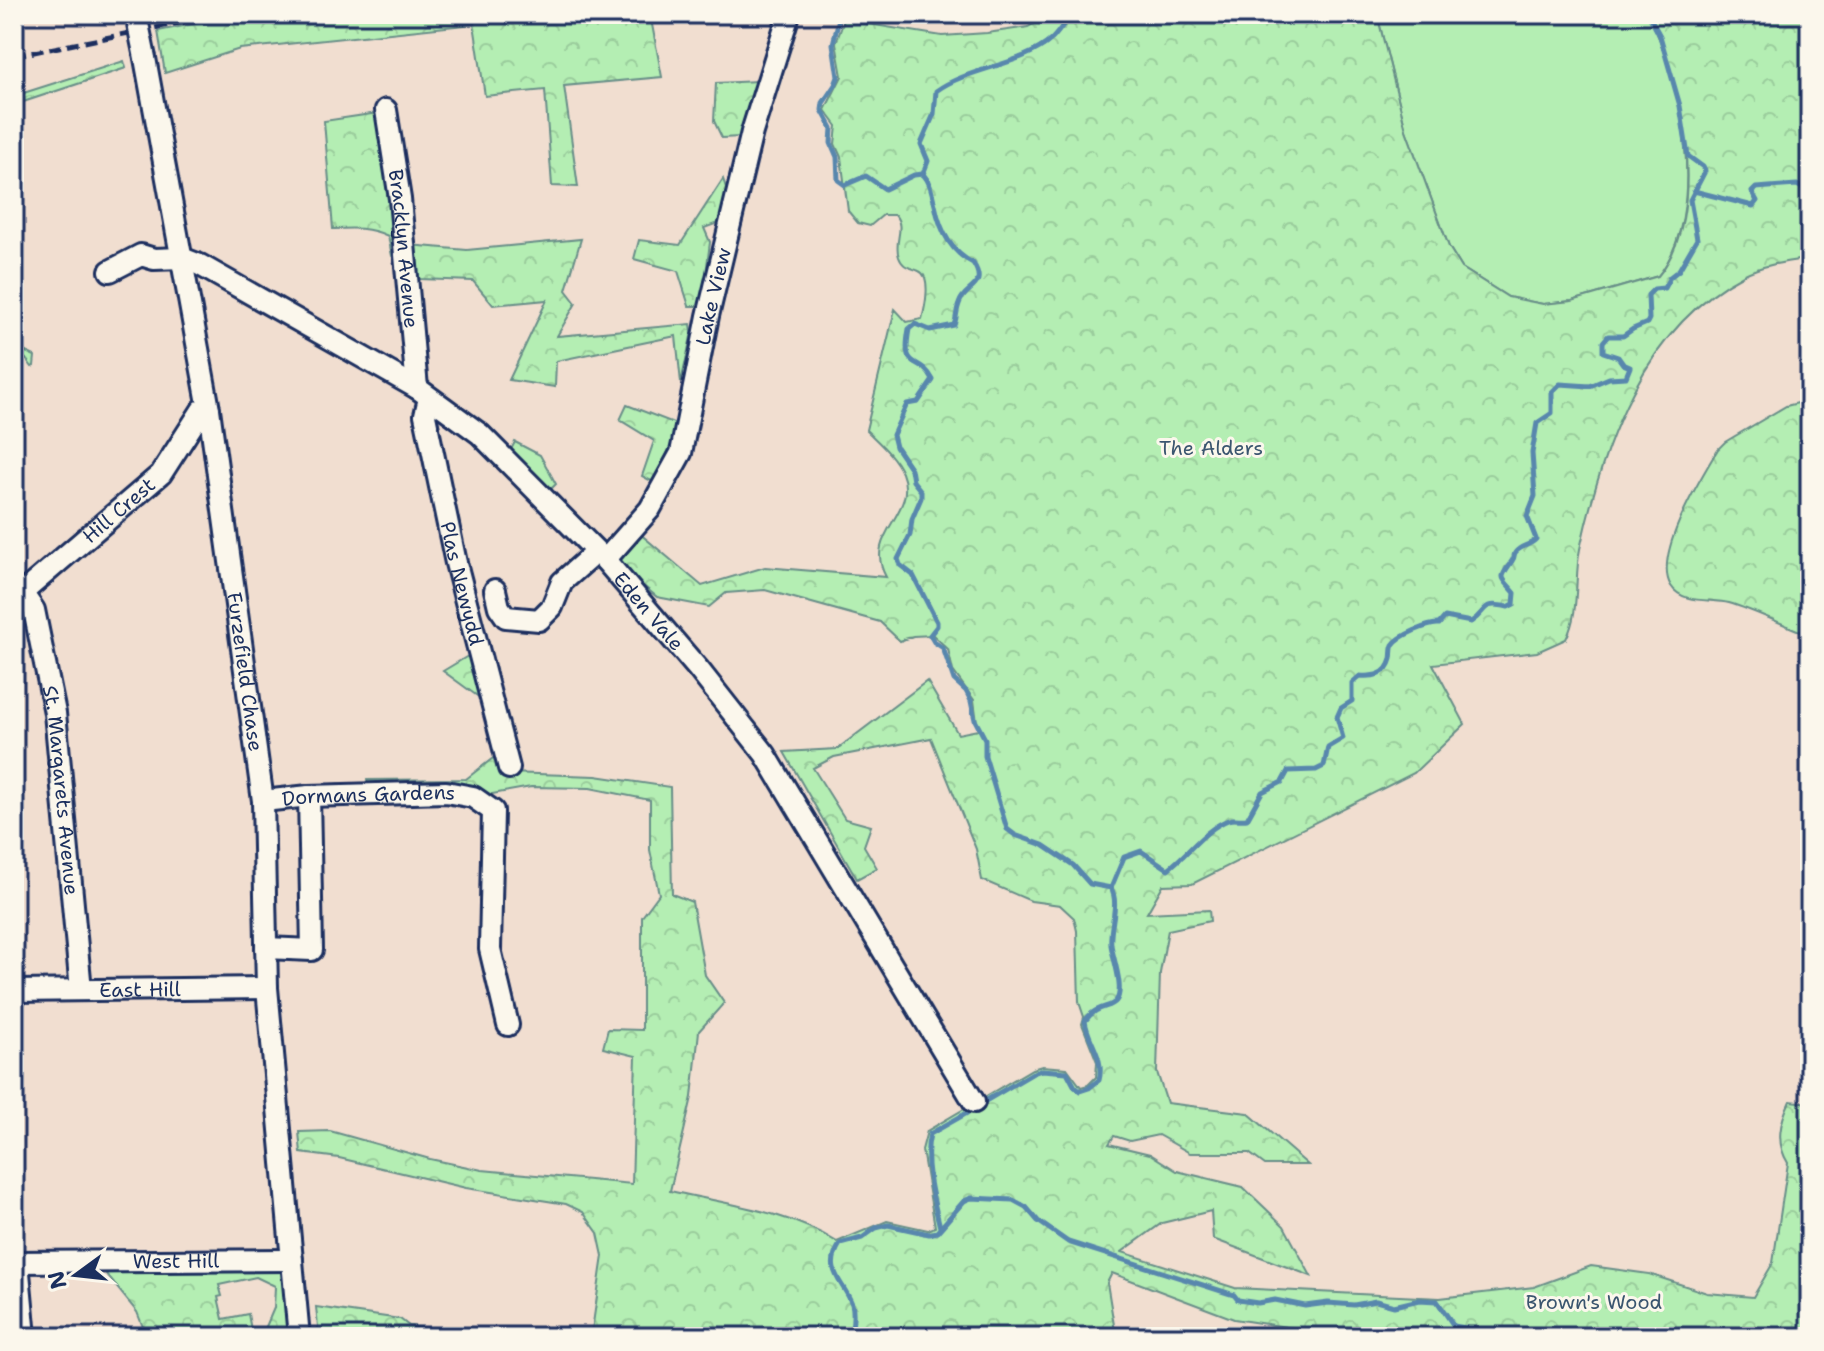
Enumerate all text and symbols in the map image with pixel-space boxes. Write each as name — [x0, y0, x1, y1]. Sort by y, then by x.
street label: Bracklyn Avenue — [383, 167, 425, 329]
street label: Lake View — [690, 245, 737, 347]
park label: The Alders — [1159, 435, 1263, 461]
street label: Hill Crest — [77, 472, 161, 549]
street label: Plas Newydd — [435, 519, 490, 649]
street label: Eden Vale — [608, 566, 690, 656]
street label: Furzefield Chase — [221, 590, 269, 753]
street label: St. Margarets Avenue — [37, 683, 85, 896]
street label: Dormans Gardens — [281, 779, 458, 812]
street label: East Hill — [99, 976, 181, 1003]
north arrow — [36, 1235, 116, 1315]
street label: West Hill — [133, 1248, 219, 1274]
text: N — [41, 1268, 73, 1292]
park label: Brown's Wood — [1526, 1289, 1663, 1315]

